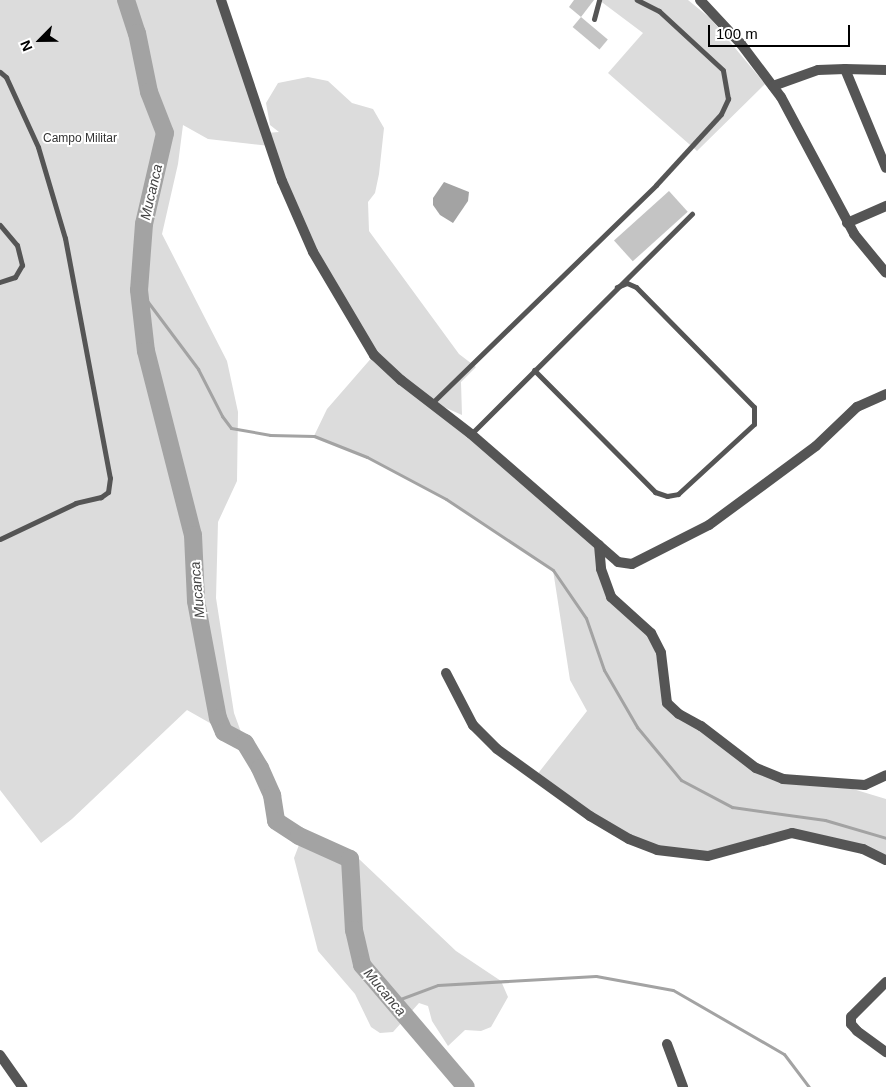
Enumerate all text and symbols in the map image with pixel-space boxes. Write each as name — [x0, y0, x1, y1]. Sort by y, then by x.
north arrow — [15, 15, 65, 65]
scale bar — [711, 15, 854, 47]
text: 100 m — [716, 25, 758, 42]
text: N — [17, 38, 36, 54]
park label: Campo Militar — [43, 132, 117, 146]
water label: Mucanca — [136, 162, 166, 222]
water label: Mucanca — [186, 561, 208, 619]
water label: Mucanca — [360, 965, 410, 1019]

